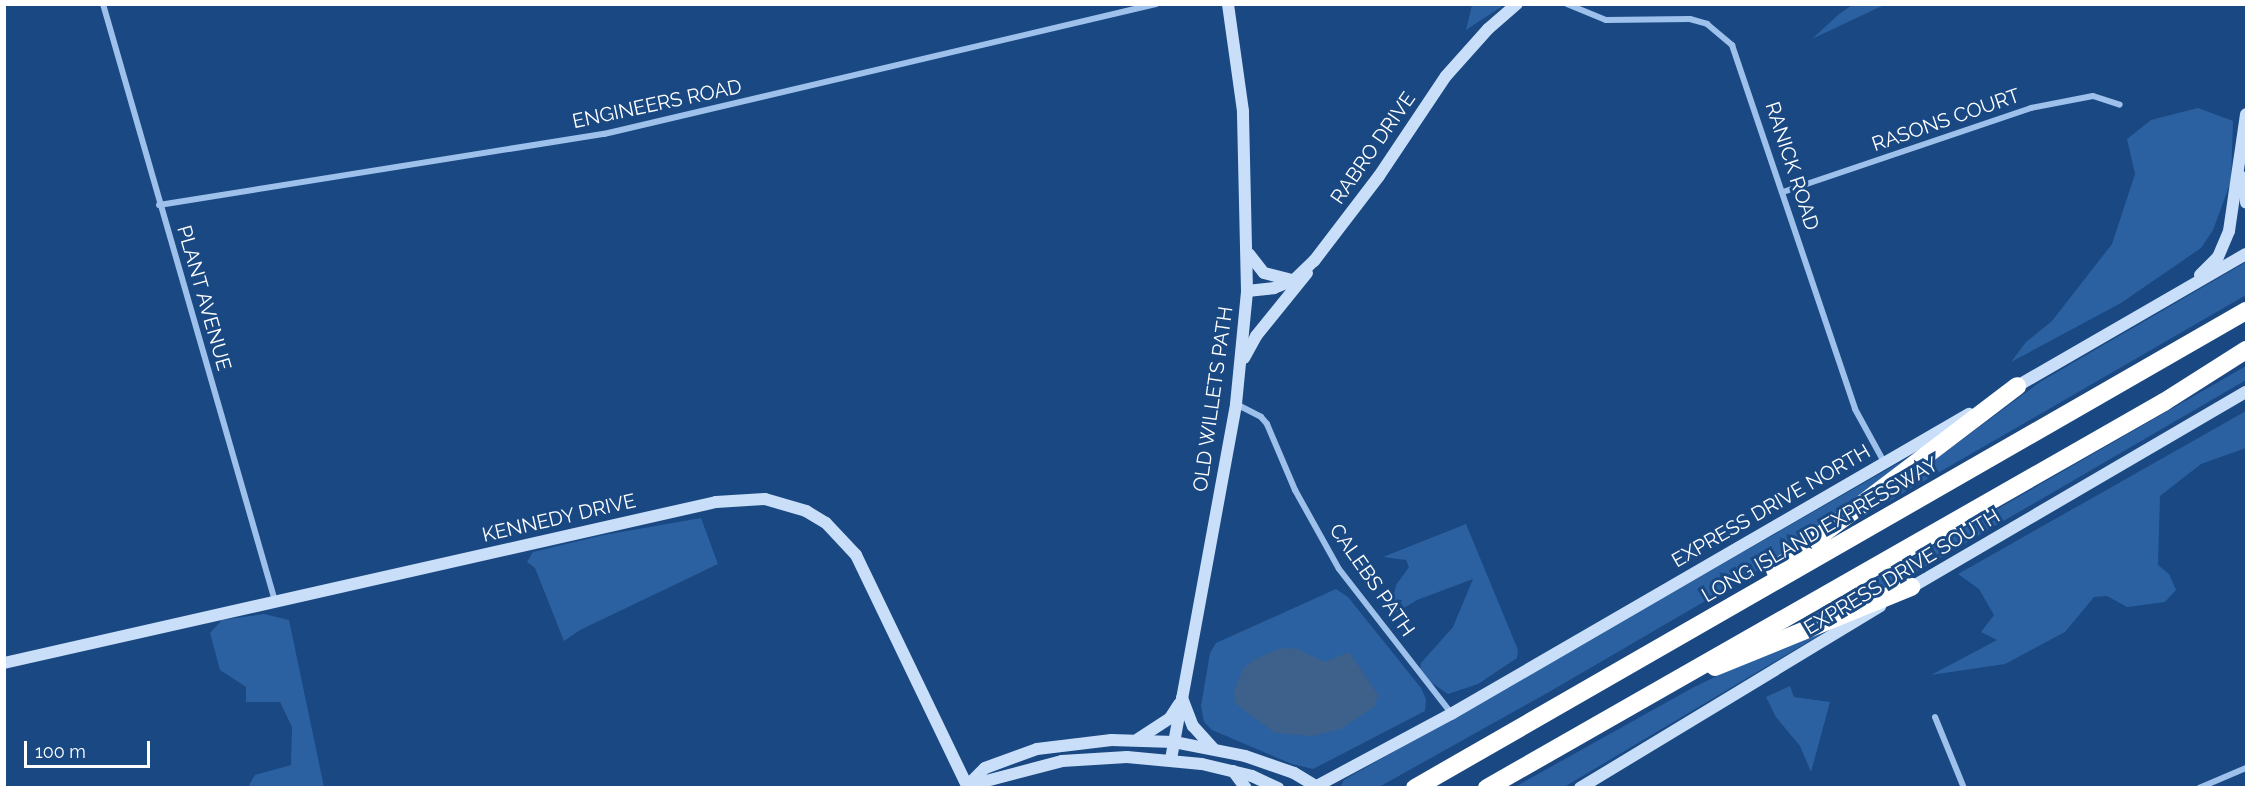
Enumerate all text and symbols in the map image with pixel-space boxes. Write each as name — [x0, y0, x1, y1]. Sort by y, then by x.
street label: ENGINEERS ROAD — [570, 74, 744, 134]
street label: RASONS COURT — [1869, 83, 2023, 157]
street label: RABRO DRIVE — [1326, 87, 1420, 209]
street label: RANICK ROAD — [1760, 99, 1824, 233]
street label: PLANT AVENUE — [172, 222, 236, 374]
street label: OLD WILLETS PATH — [1188, 305, 1238, 493]
street label: EXPRESS DRIVE NORTH — [1667, 439, 1875, 573]
street label: LONG ISLAND EXPRESSWAY — [1697, 452, 1943, 608]
street label: KENNEDY DRIVE — [479, 489, 639, 547]
street label: EXPRESS DRIVE SOUTH — [1800, 504, 2004, 640]
street label: CALEBS PATH — [1324, 519, 1420, 641]
scale bar — [27, 729, 153, 767]
text: 100 m — [35, 741, 86, 762]

